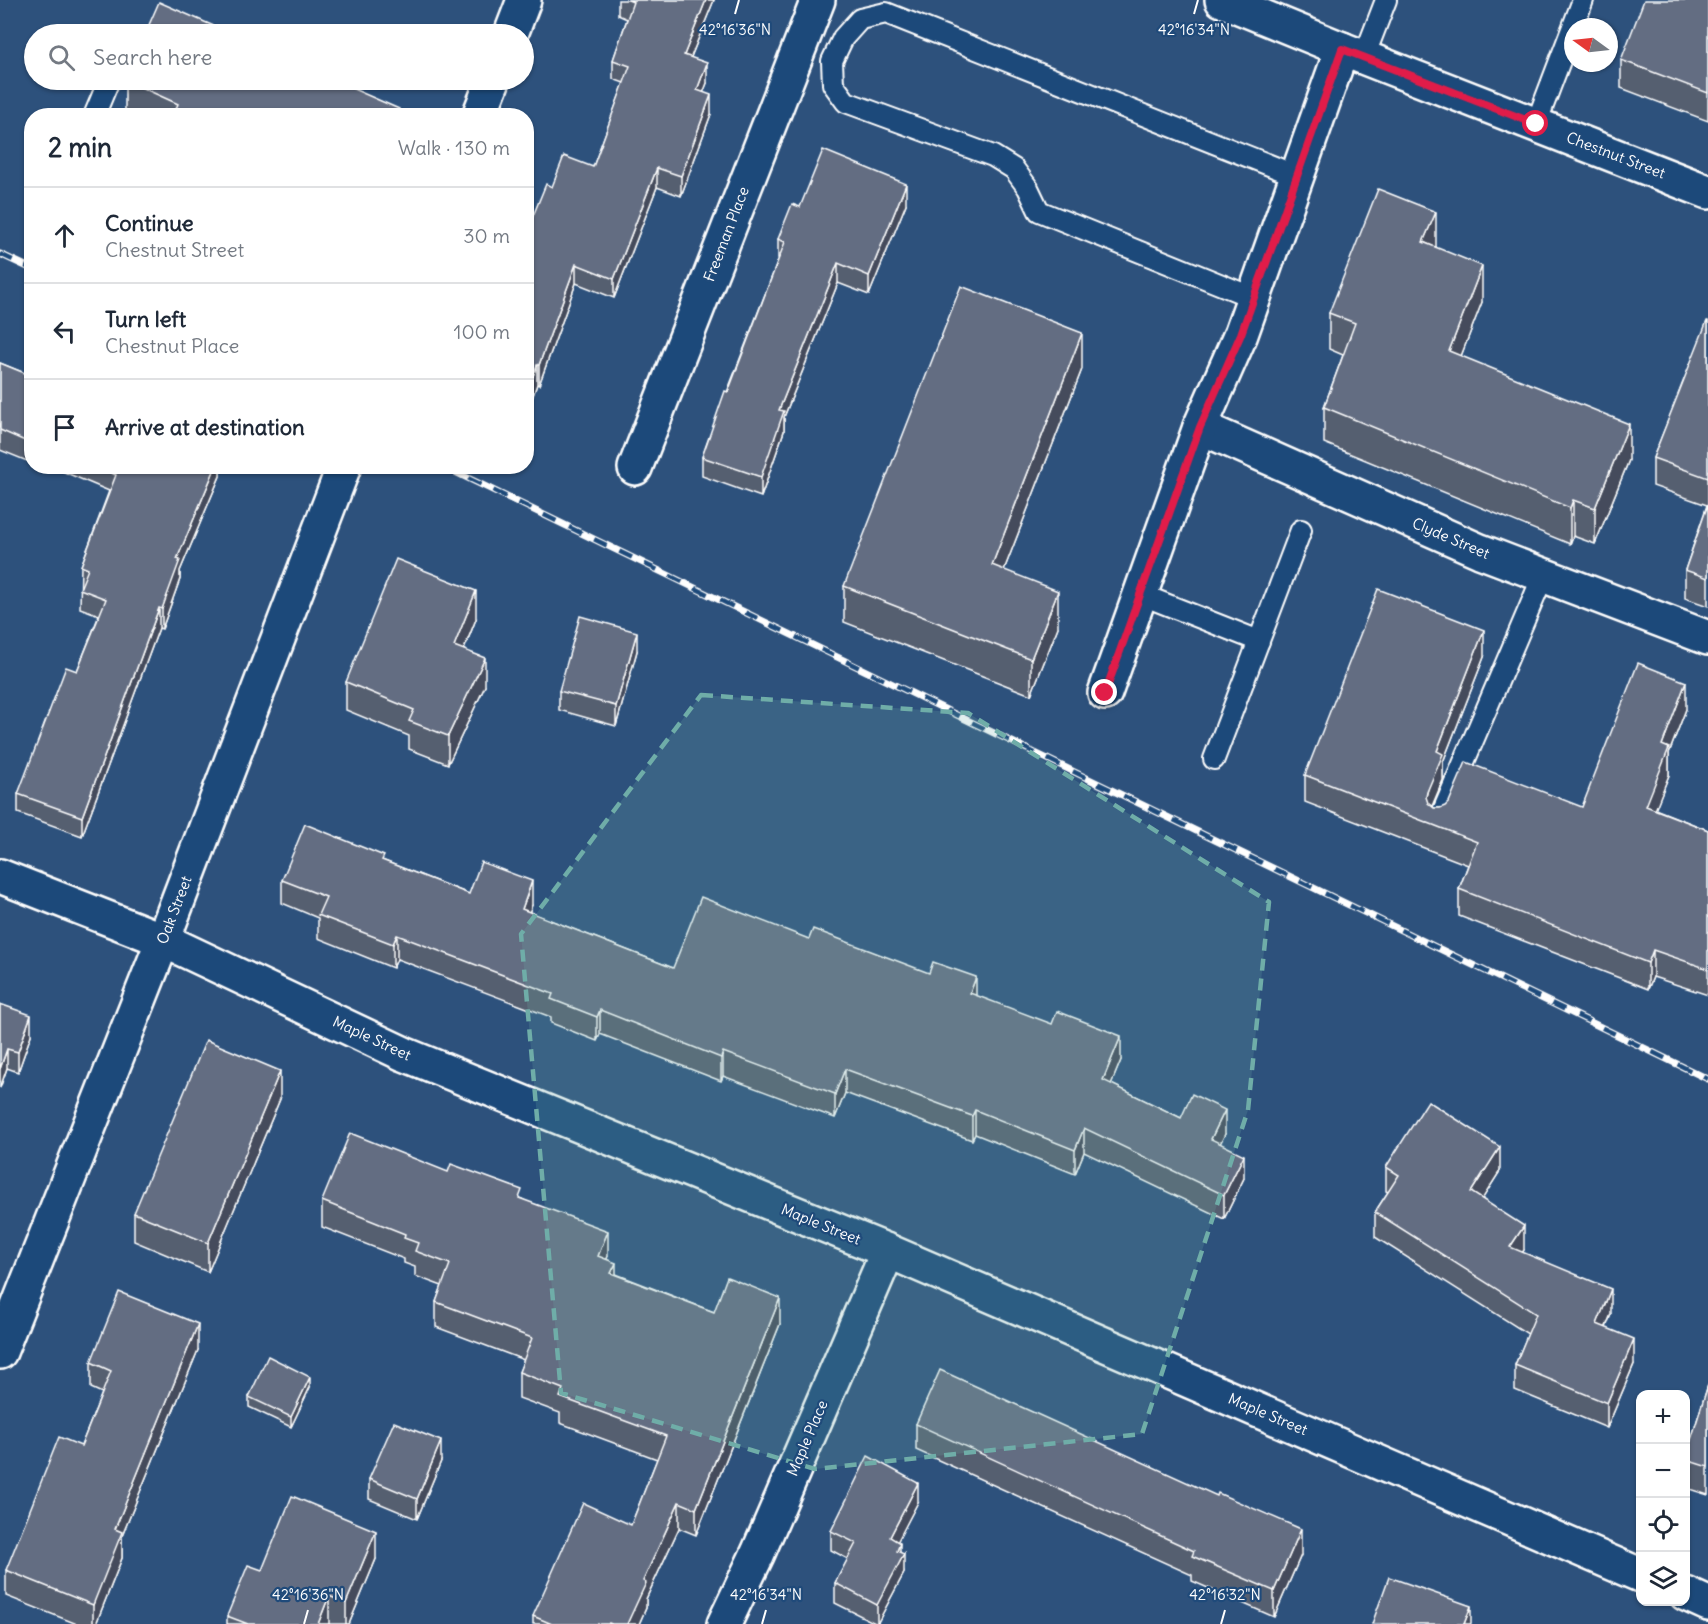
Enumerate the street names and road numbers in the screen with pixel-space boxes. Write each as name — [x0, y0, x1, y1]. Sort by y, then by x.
street label: Chestnut Street — [1564, 127, 1668, 183]
street label: Freeman Place — [699, 184, 753, 284]
street label: Clyde Street — [1409, 513, 1493, 563]
street label: Oak Street — [152, 873, 196, 947]
street label: Maple Street — [330, 1012, 414, 1064]
street label: Maple Street — [778, 1199, 864, 1249]
street label: Maple Street — [1226, 1389, 1310, 1439]
street label: Maple Place — [783, 1397, 831, 1479]

